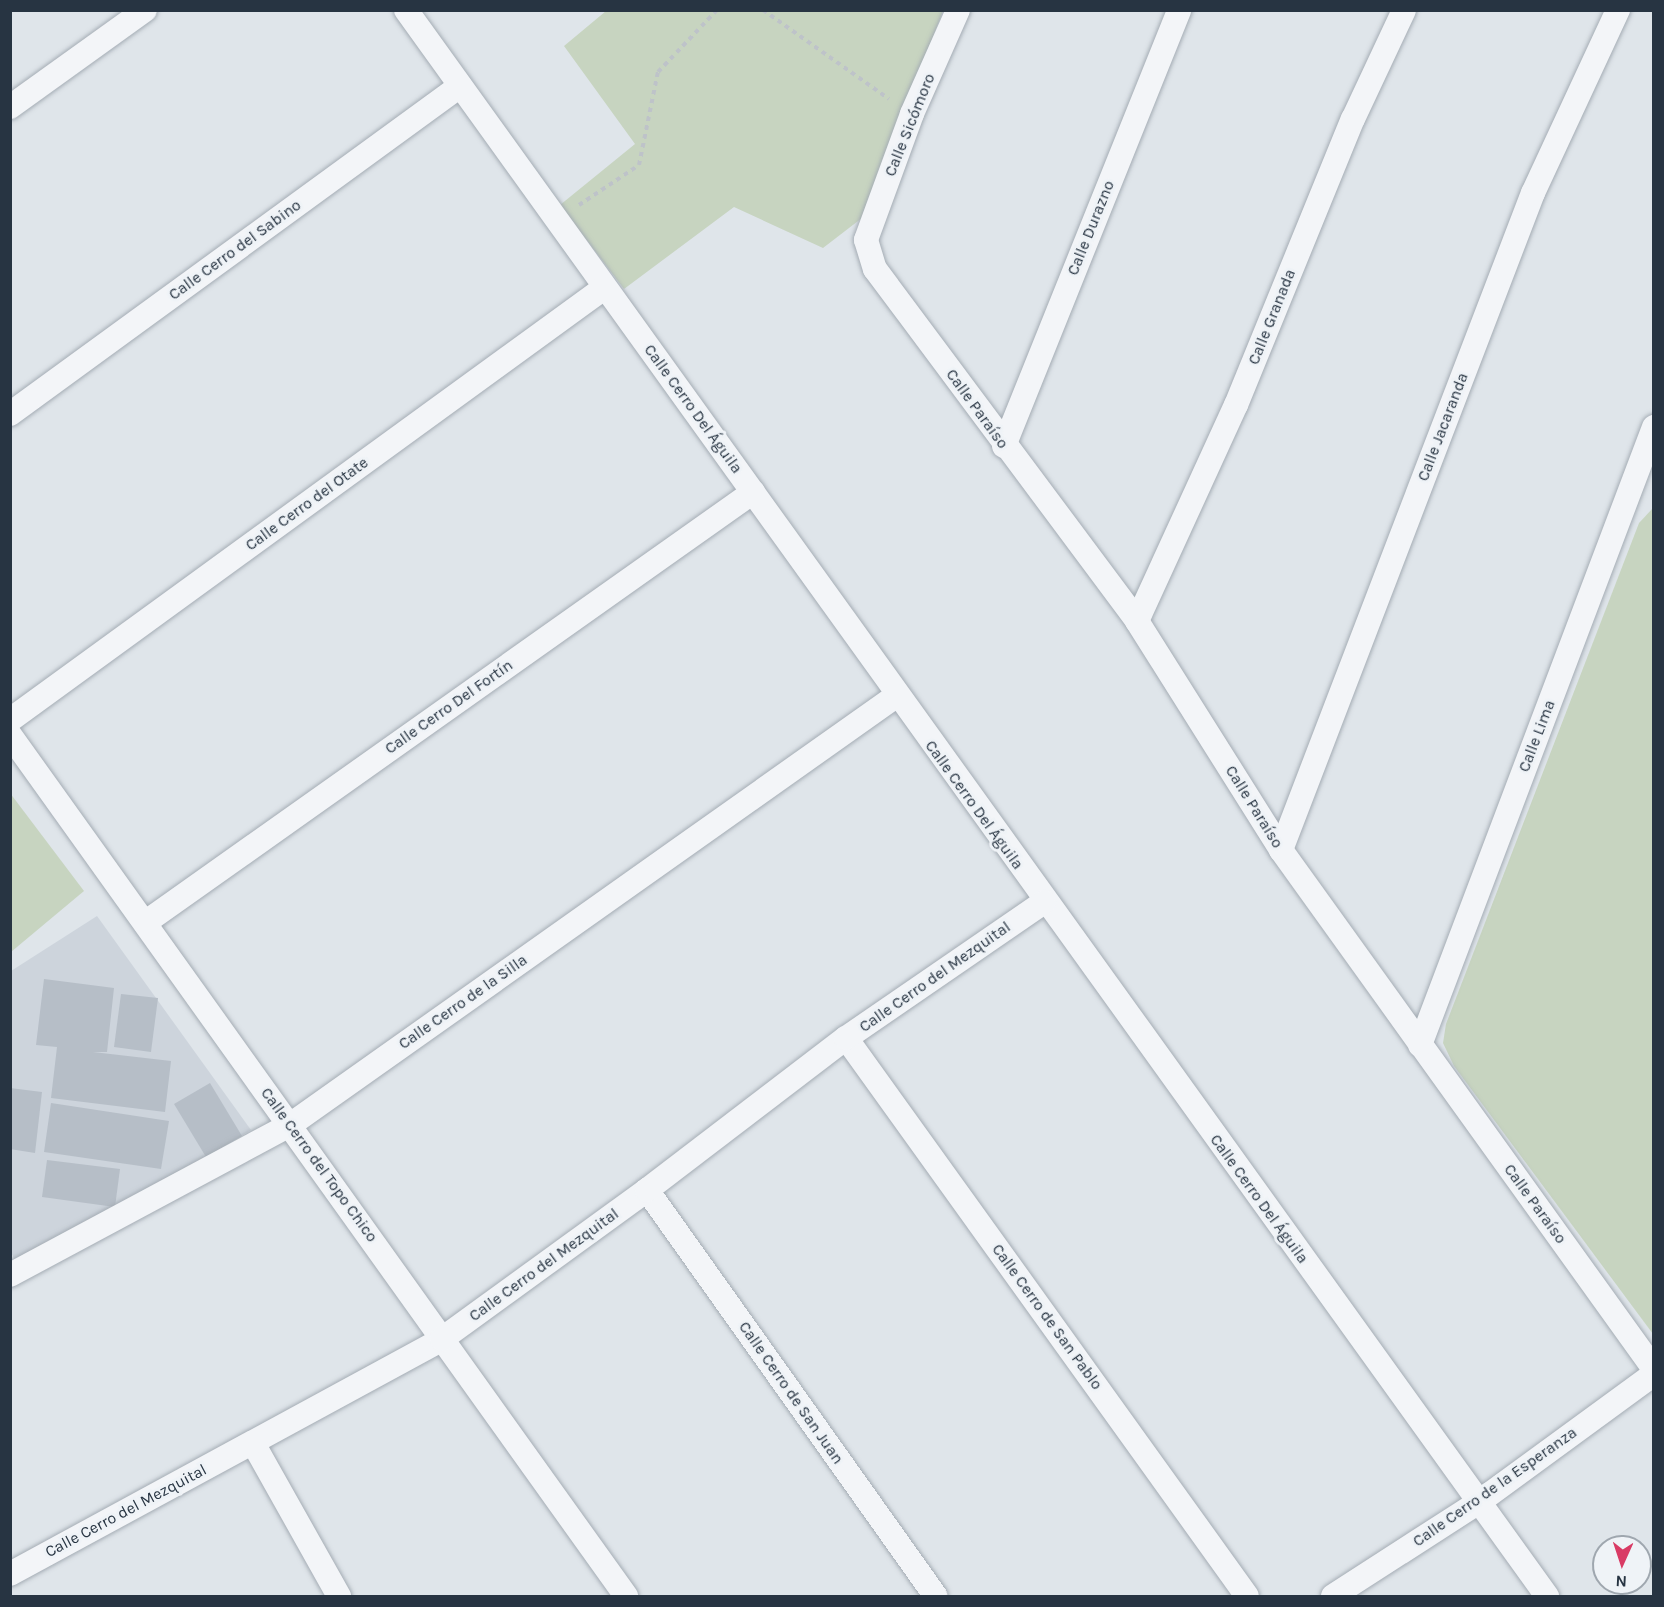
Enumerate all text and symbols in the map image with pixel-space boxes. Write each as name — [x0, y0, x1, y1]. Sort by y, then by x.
street label: Calle Sicómoro — [881, 71, 939, 179]
street label: Calle Durazno — [1063, 178, 1119, 278]
street label: Calle Cerro del Sabino — [165, 196, 305, 304]
street label: Calle Granada — [1244, 266, 1300, 368]
street label: Calle Cerro Del Águila — [640, 341, 746, 477]
street label: Calle Paraíso — [942, 365, 1012, 453]
street label: Calle Jacaranda — [1414, 370, 1472, 484]
street label: Calle Cerro del Otate — [242, 453, 372, 555]
street label: Calle Cerro Del Fortín — [381, 656, 517, 758]
street label: Calle Lima — [1514, 697, 1560, 775]
street label: Calle Cerro Del Águila — [921, 737, 1027, 873]
street label: Calle Paraíso — [1221, 762, 1287, 852]
street label: Calle Cerro del Mezquital — [856, 917, 1014, 1037]
street label: Calle Cerro de la Silla — [395, 950, 531, 1054]
street label: Calle Cerro del Topo Chico — [256, 1084, 382, 1246]
street label: Calle Cerro Del Águila — [1206, 1131, 1312, 1267]
street label: Calle Paraíso — [1500, 1160, 1570, 1248]
street label: Calle Cerro del Mezquital — [465, 1204, 623, 1326]
street label: Calle Cerro de San Pablo — [988, 1240, 1106, 1394]
street label: Calle Cerro de San Juan — [734, 1318, 848, 1468]
street label: Calle Cerro de la Esperanza — [1409, 1423, 1581, 1551]
street label: Calle Cerro del Mezquital — [42, 1460, 210, 1562]
north arrow — [1592, 1535, 1652, 1595]
text: N — [1615, 1572, 1627, 1591]

